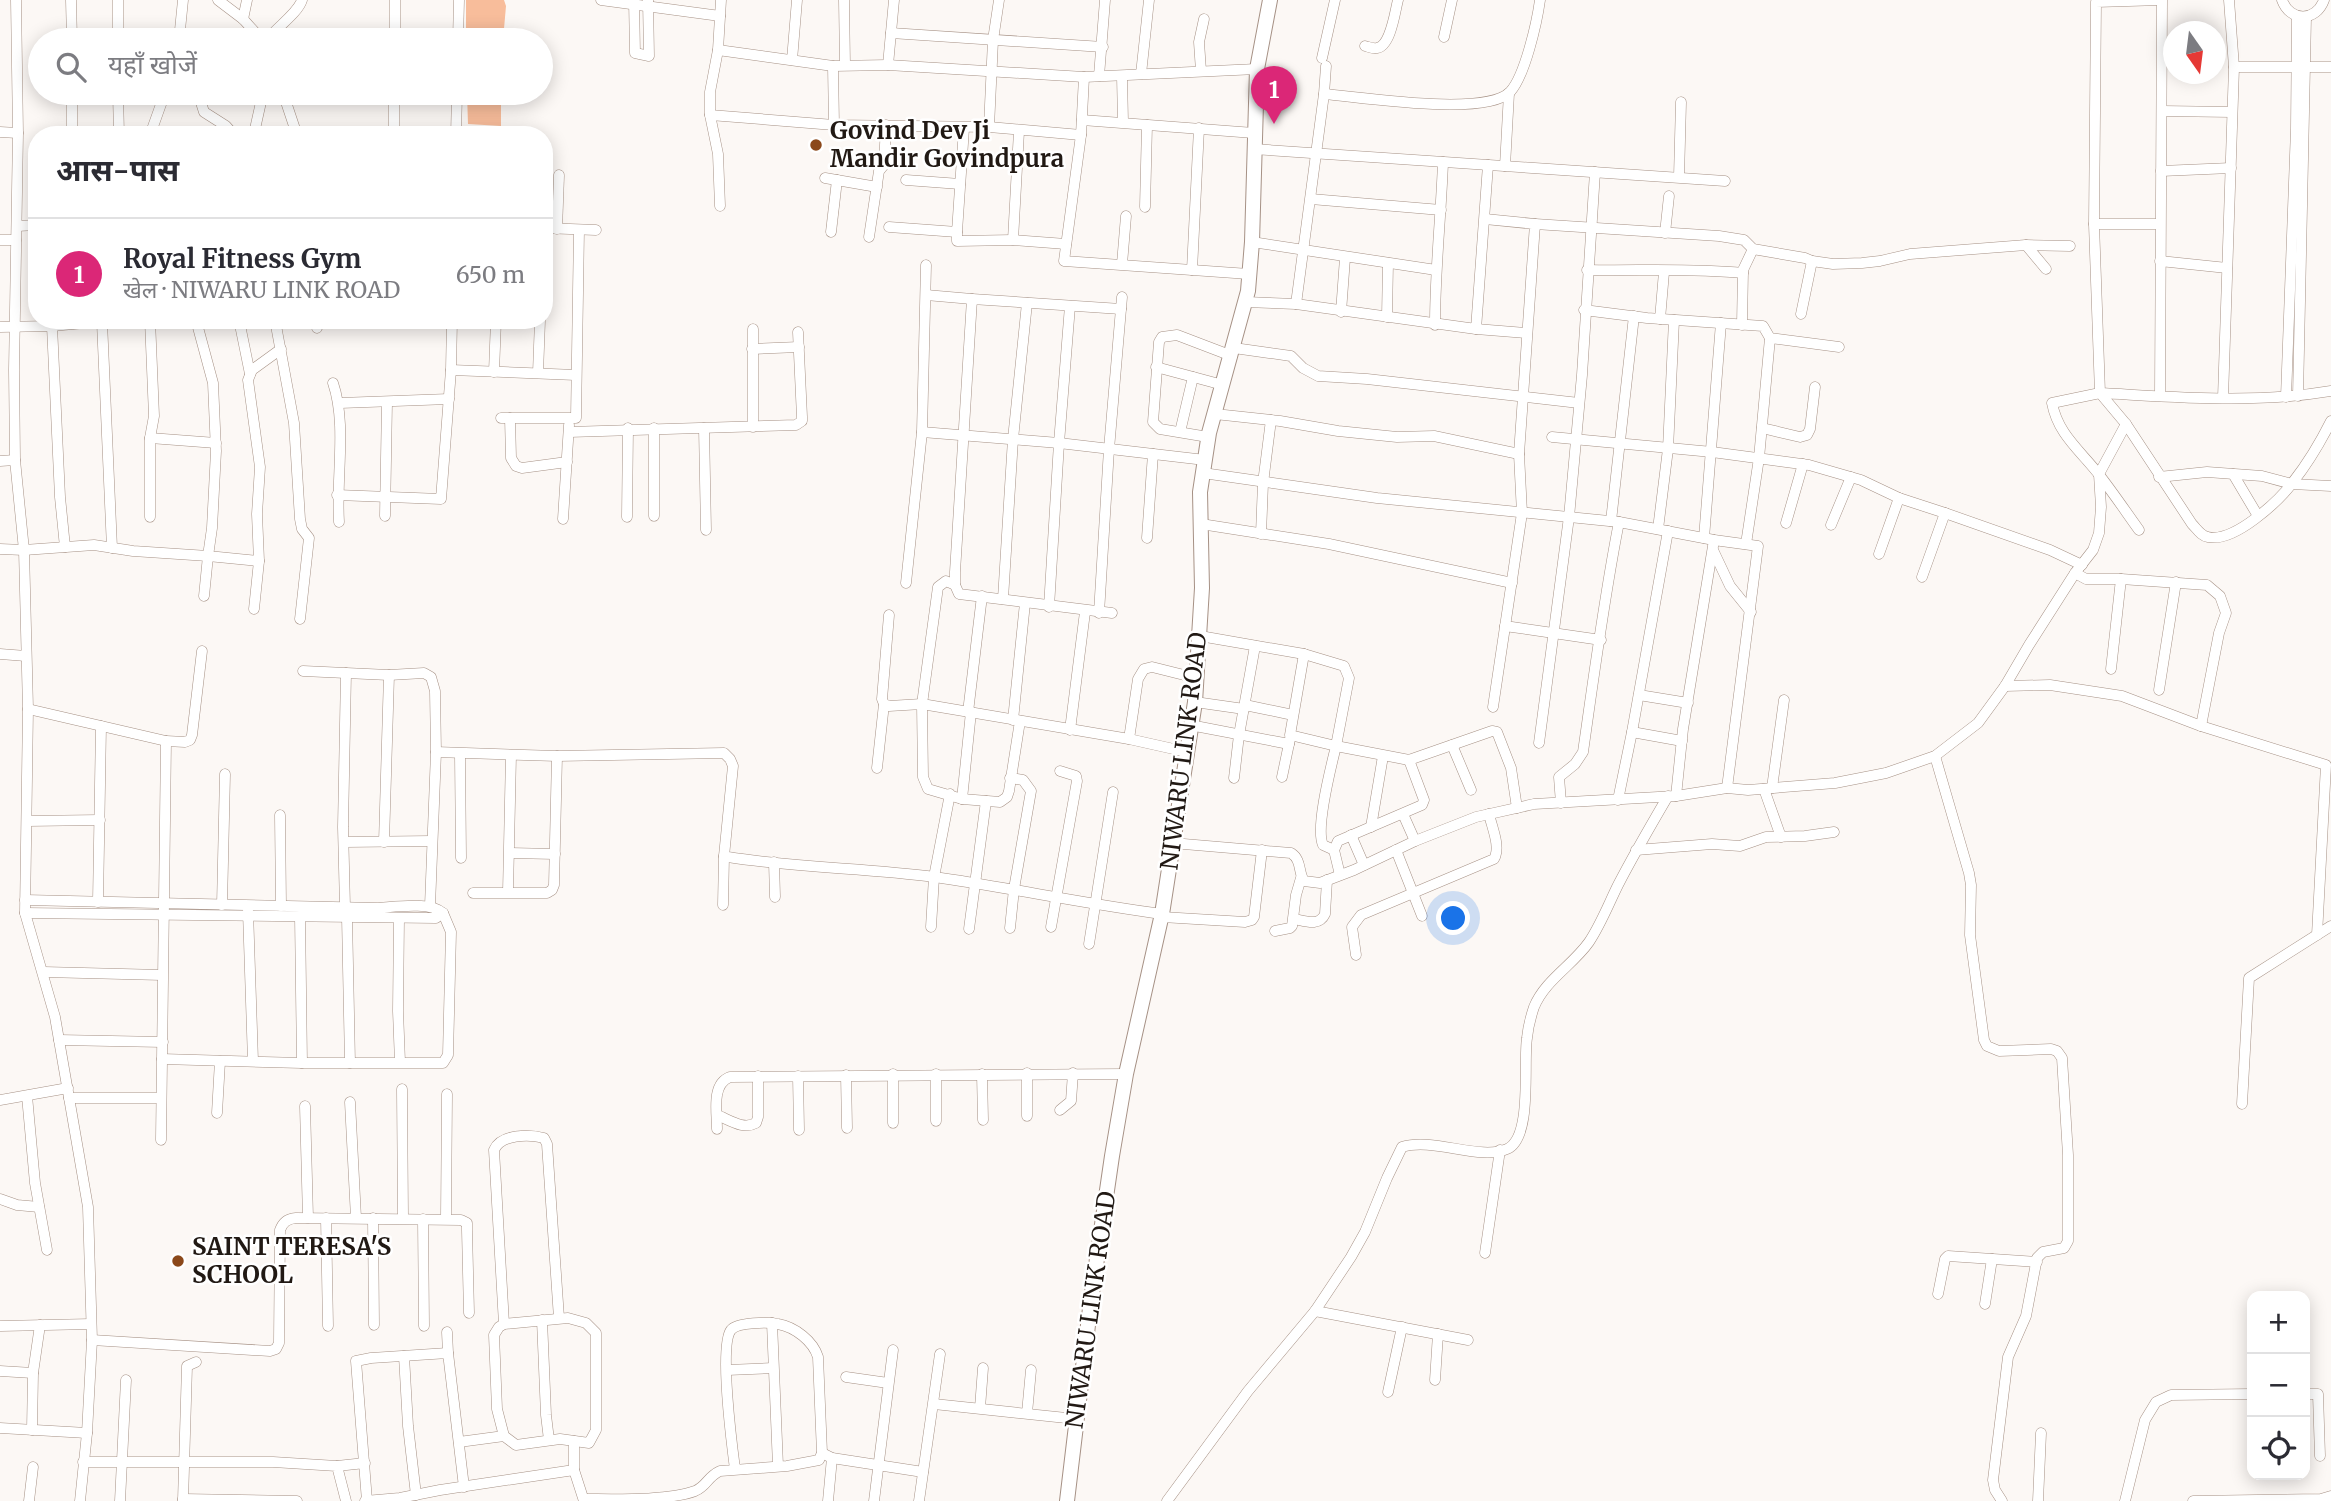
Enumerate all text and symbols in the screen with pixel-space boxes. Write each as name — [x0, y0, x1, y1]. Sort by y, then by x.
north arrow — [2163, 21, 2226, 84]
search box — [28, 28, 553, 105]
icon: search — [52, 48, 90, 86]
text: यहाँ खोजें — [108, 48, 197, 81]
pin: 1 — [1251, 66, 1297, 124]
place label: Govind Dev Ji Mandir Govindpura — [830, 115, 1064, 174]
marker: Govind Dev Ji Mandir Govindpura — [808, 137, 824, 153]
text: आस-पास — [56, 151, 179, 189]
text: Royal Fitness Gym — [123, 242, 361, 275]
text: 1 — [74, 260, 84, 289]
text: 650 m — [456, 260, 525, 289]
text: खेल · NIWARU LINK ROAD — [123, 275, 400, 304]
street label: NIWARU LINK ROAD — [1154, 630, 1213, 872]
your location — [1436, 901, 1470, 935]
street label: NIWARU LINK ROAD — [1059, 1189, 1123, 1431]
place label: SAINT TERESA'S SCHOOL — [192, 1231, 391, 1290]
marker: SAINT TERESA'S SCHOOL — [170, 1253, 186, 1269]
map controls — [2247, 1291, 2310, 1480]
button: + — [2247, 1291, 2310, 1354]
button: − — [2247, 1354, 2310, 1417]
button: locate — [2247, 1417, 2310, 1480]

